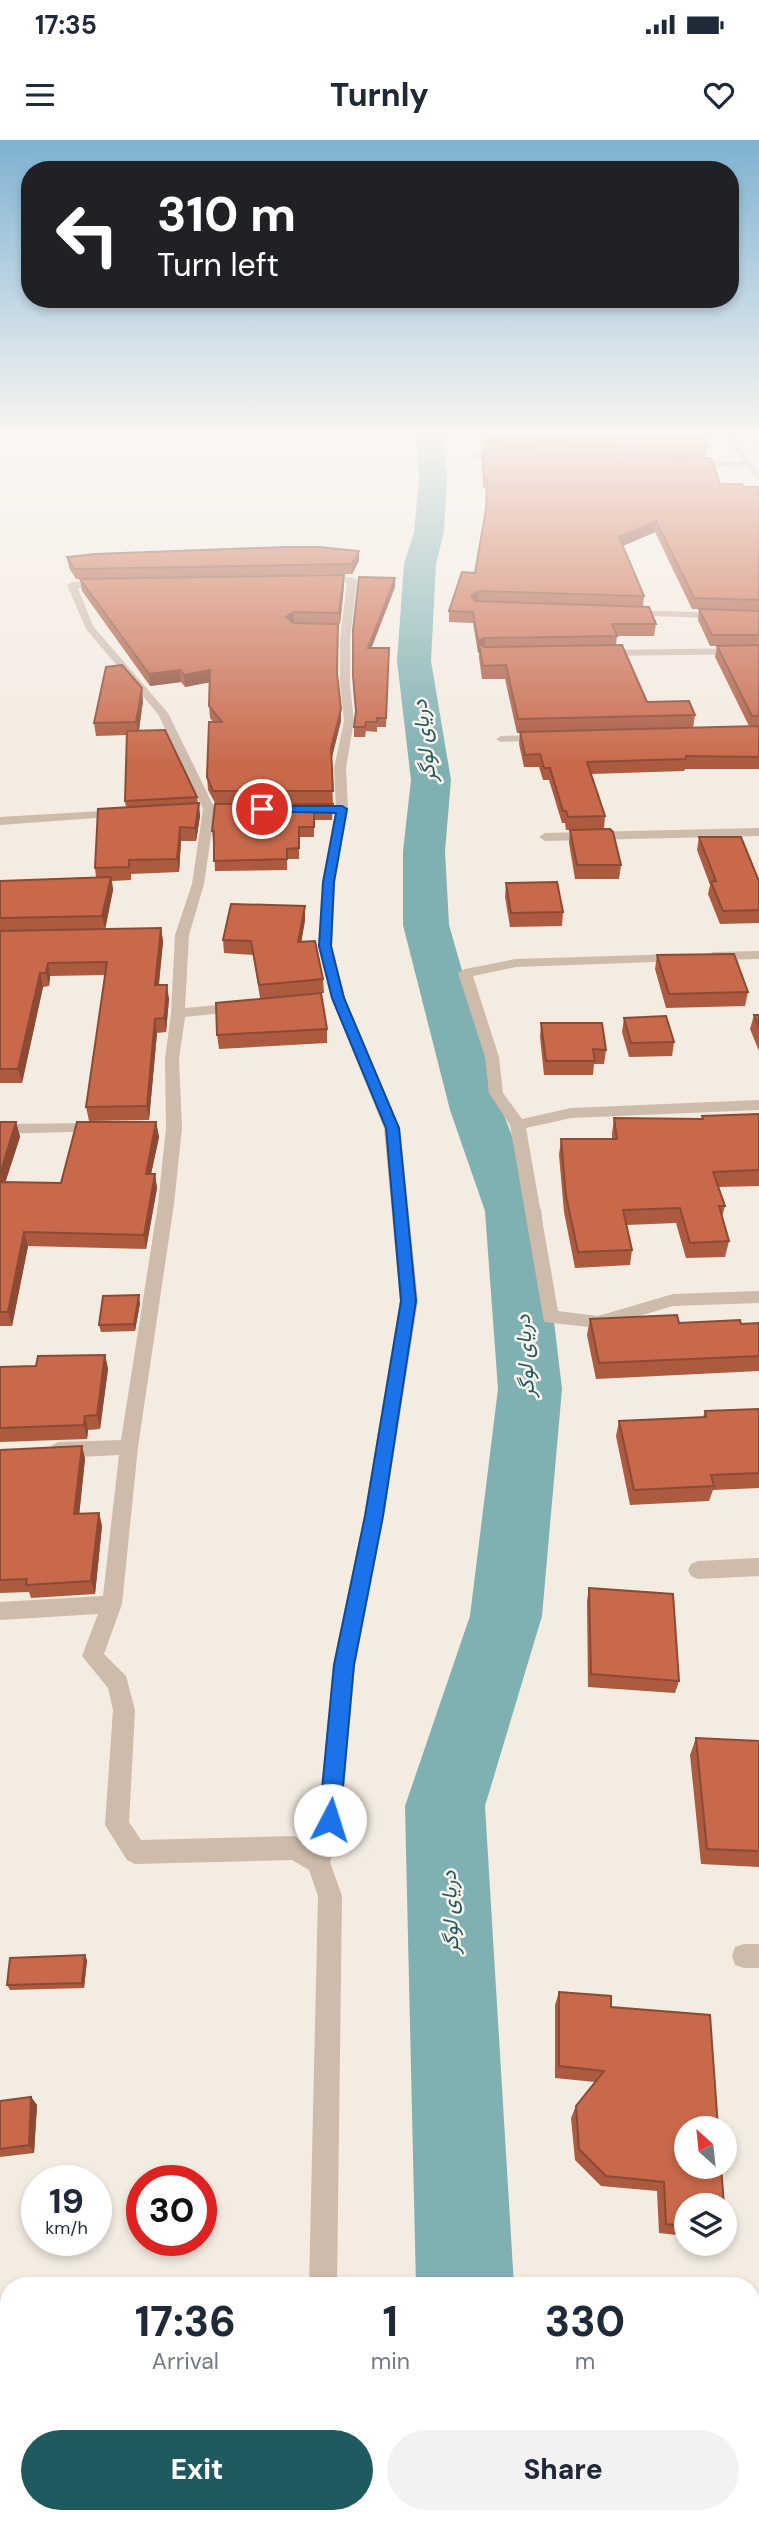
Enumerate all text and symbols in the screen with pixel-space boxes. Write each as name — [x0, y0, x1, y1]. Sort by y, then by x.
text: 17:35 — [35, 8, 97, 42]
text: Turnly — [330, 74, 429, 116]
icon: menu — [21, 76, 59, 114]
icon: heart — [700, 76, 738, 114]
text: 310 m — [157, 182, 296, 246]
icon: left — [42, 189, 133, 280]
text: Turn left — [157, 244, 279, 286]
water label: دریای لوگر — [405, 697, 443, 786]
pin — [232, 779, 292, 839]
icon: arrive — [243, 790, 281, 828]
water label: دریای لوگر — [509, 1313, 541, 1400]
position arrow — [293, 1783, 367, 1857]
water label: دریای لوگر — [435, 1869, 466, 1956]
north arrow — [674, 2116, 737, 2179]
map controls — [674, 2116, 737, 2256]
speed limit sign: 30 — [126, 2165, 217, 2256]
text: 19 — [49, 2178, 84, 2224]
button: layers — [674, 2193, 737, 2256]
text: km/h — [45, 2216, 88, 2240]
text: 17:36 — [135, 2294, 236, 2349]
text: 1 — [383, 2294, 398, 2349]
text: 330 — [545, 2294, 625, 2349]
text: Arrival — [152, 2346, 219, 2376]
text: min — [371, 2346, 410, 2376]
text: m — [575, 2346, 595, 2376]
button: Exit — [21, 2430, 373, 2510]
button: Share — [387, 2430, 739, 2510]

